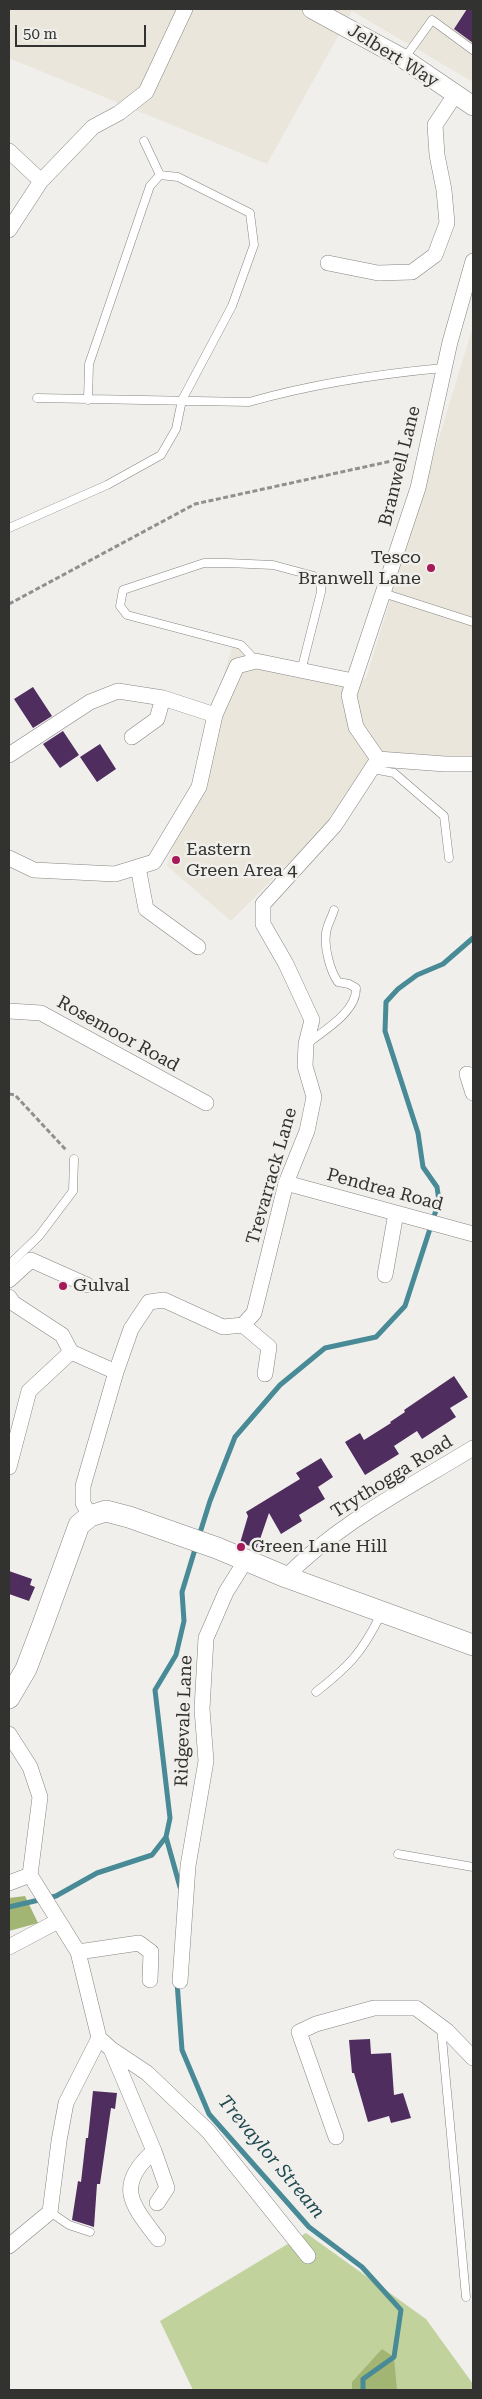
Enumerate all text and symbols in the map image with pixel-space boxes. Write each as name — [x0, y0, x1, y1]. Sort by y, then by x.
scale bar — [18, 15, 149, 47]
street label: Jelbert Way — [344, 20, 442, 92]
text: 50 m — [23, 25, 57, 43]
street label: Branwell Lane — [375, 404, 425, 528]
place label: Tesco Branwell Lane — [298, 547, 421, 590]
marker: Tesco Branwell Lane — [425, 562, 437, 574]
place label: Eastern Green Area 4 — [186, 839, 297, 882]
marker: Eastern Green Area 4 — [170, 854, 182, 866]
street label: Rosemoor Road — [53, 992, 183, 1076]
street label: Trevarrack Lane — [242, 1105, 302, 1247]
street label: Pendrea Road — [324, 1164, 446, 1216]
place label: Gulval — [73, 1275, 130, 1297]
marker: Gulval — [57, 1280, 69, 1292]
street label: Trythogga Road — [327, 1431, 457, 1523]
place label: Green Lane Hill — [251, 1536, 387, 1558]
marker: Green Lane Hill — [235, 1541, 247, 1553]
street label: Ridgevale Lane — [171, 1655, 197, 1787]
water label: Trevaylor Stream — [213, 2091, 329, 2223]

